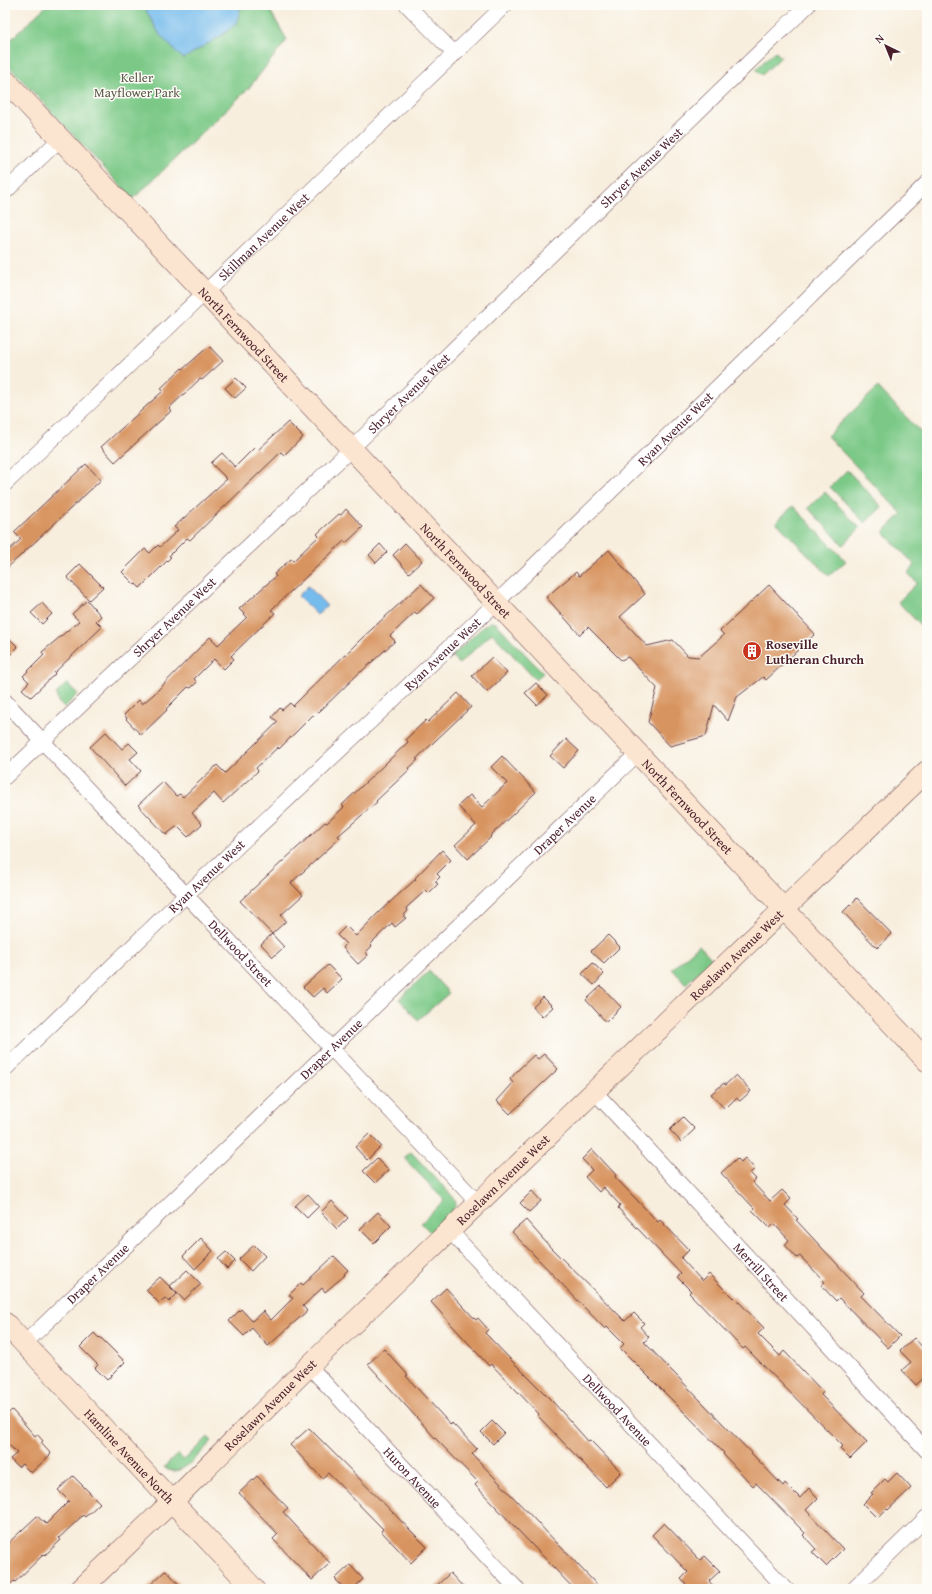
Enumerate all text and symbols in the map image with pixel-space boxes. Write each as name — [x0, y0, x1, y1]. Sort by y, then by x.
north arrow — [866, 26, 906, 66]
text: N — [871, 30, 888, 47]
park label: Keller Mayflower Park — [94, 68, 180, 102]
street label: Shryer Avenue West — [595, 122, 687, 212]
street label: Skillman Avenue West — [214, 188, 314, 285]
street label: North Fernwood Street — [194, 282, 294, 387]
street label: Shryer Avenue West — [363, 348, 455, 438]
street label: Ryan Avenue West — [633, 387, 718, 470]
street label: North Fernwood Street — [416, 518, 516, 623]
street label: Shryer Avenue West — [128, 572, 220, 661]
street label: Ryan Avenue West — [399, 612, 485, 695]
place label: Roseville Lutheran Church — [766, 635, 864, 669]
building icon: Roseville Lutheran Church — [741, 640, 763, 662]
street label: North Fernwood Street — [638, 754, 738, 859]
street label: Draper Avenue — [529, 789, 600, 859]
street label: Ryan Avenue West — [164, 835, 249, 917]
street label: Roselawn Avenue West — [685, 905, 788, 1004]
street label: Dellwood Street — [204, 915, 278, 991]
street label: Draper Avenue — [295, 1014, 367, 1083]
street label: Roselawn Avenue West — [452, 1129, 554, 1229]
street label: Draper Avenue — [62, 1238, 133, 1308]
street label: Merrill Street — [729, 1238, 794, 1306]
street label: Roselawn Avenue West — [219, 1354, 321, 1455]
street label: Dellwood Avenue — [579, 1369, 657, 1450]
street label: Hamline Avenue North — [80, 1404, 179, 1508]
street label: Huron Avenue — [379, 1442, 446, 1512]

